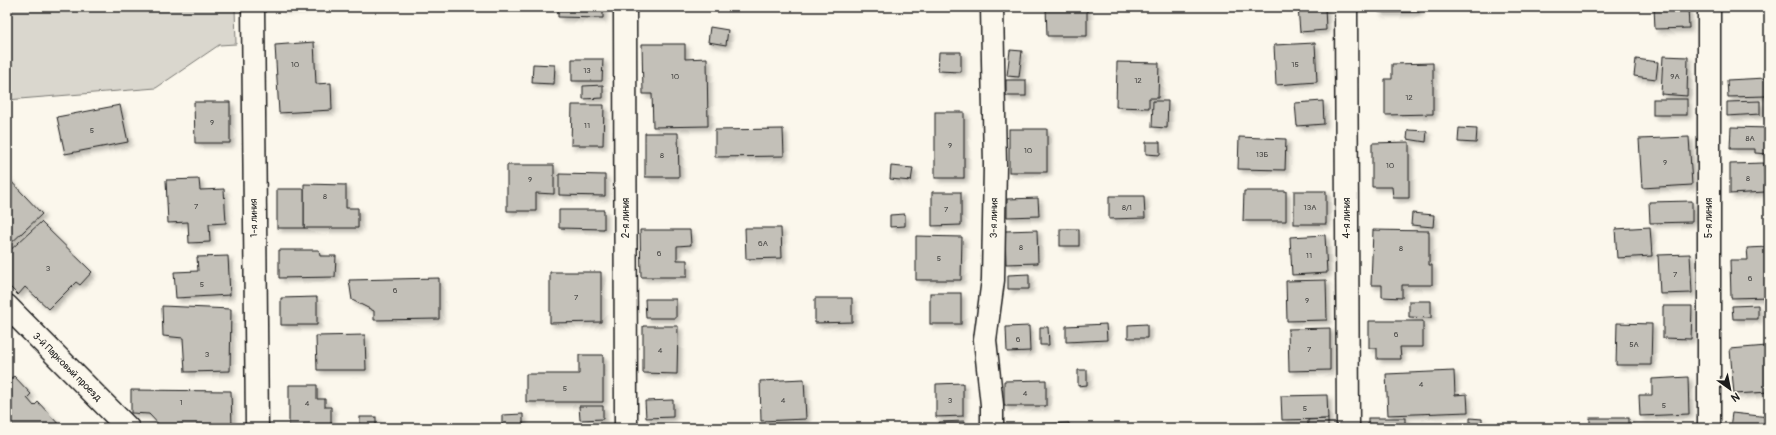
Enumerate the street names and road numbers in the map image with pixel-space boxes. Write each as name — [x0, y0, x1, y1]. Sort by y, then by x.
street label: 2-я линия — [620, 197, 632, 238]
street label: 3-я линия — [988, 197, 1000, 238]
street label: 4-я линия — [1341, 197, 1353, 238]
street label: 1-я линия — [248, 198, 260, 238]
street label: 5-я линия — [1703, 198, 1715, 238]
street label: 3-й Парковый проезд — [30, 330, 104, 404]

